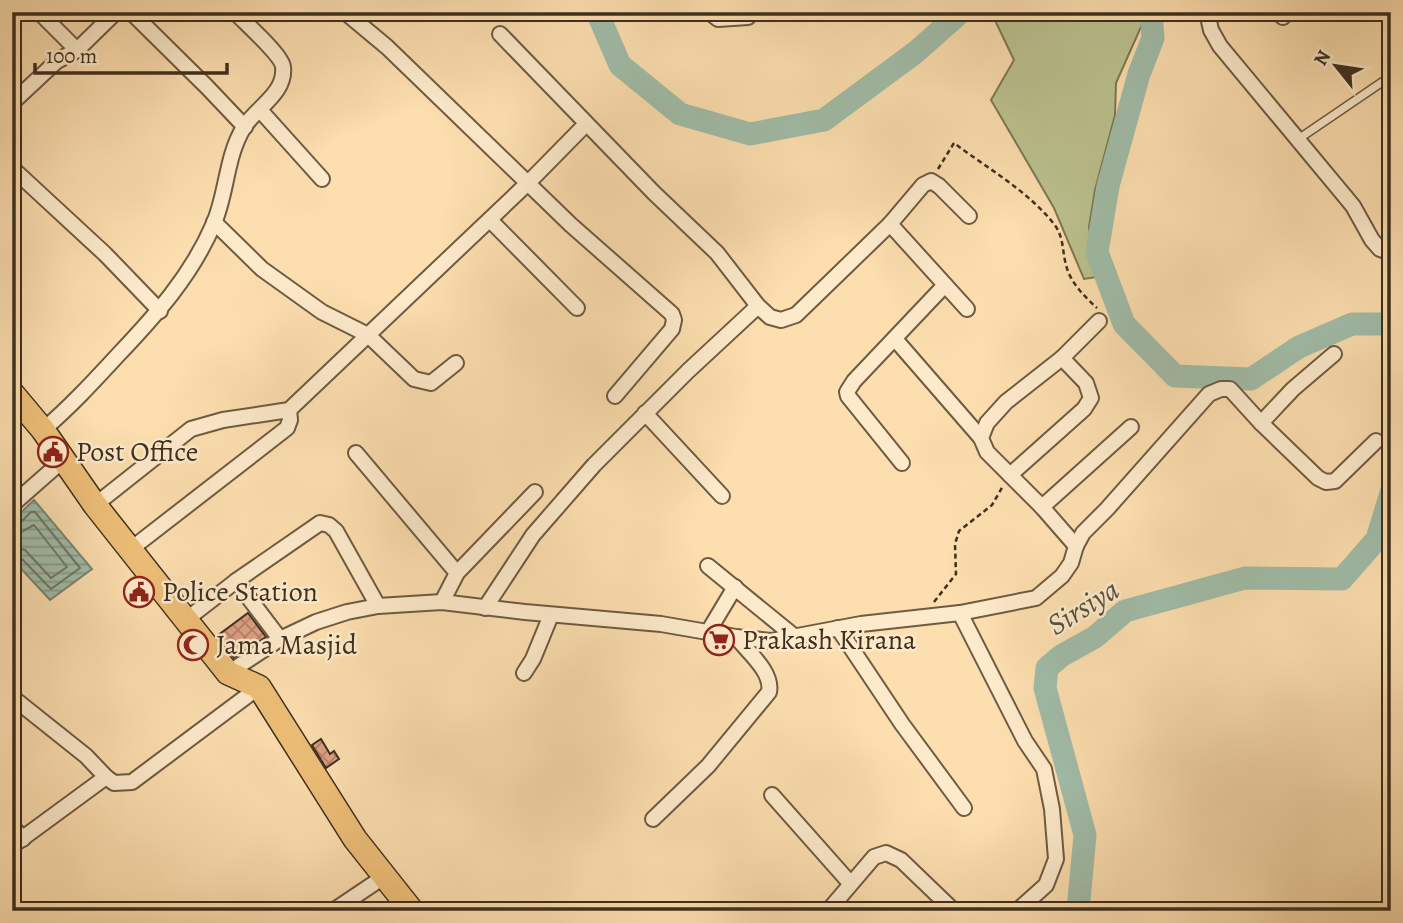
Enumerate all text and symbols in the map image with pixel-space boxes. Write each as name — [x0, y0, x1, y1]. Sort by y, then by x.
scale bar — [35, 32, 228, 76]
north arrow — [1302, 32, 1372, 102]
text: 100 m — [46, 42, 97, 70]
text: N — [1307, 45, 1337, 70]
place label: Post Office — [76, 433, 198, 471]
public building icon: Post Office — [36, 435, 70, 469]
water label: Sirsiya — [1039, 569, 1127, 645]
place label: Police Station — [162, 573, 318, 611]
public building icon: Police Station — [122, 575, 156, 609]
place label: Prakash Kirana — [742, 621, 916, 659]
supermarket icon: Prakash Kirana — [702, 623, 736, 657]
place label: Jama Masjid — [216, 626, 358, 664]
mosque icon: Jama Masjid — [176, 628, 210, 662]

